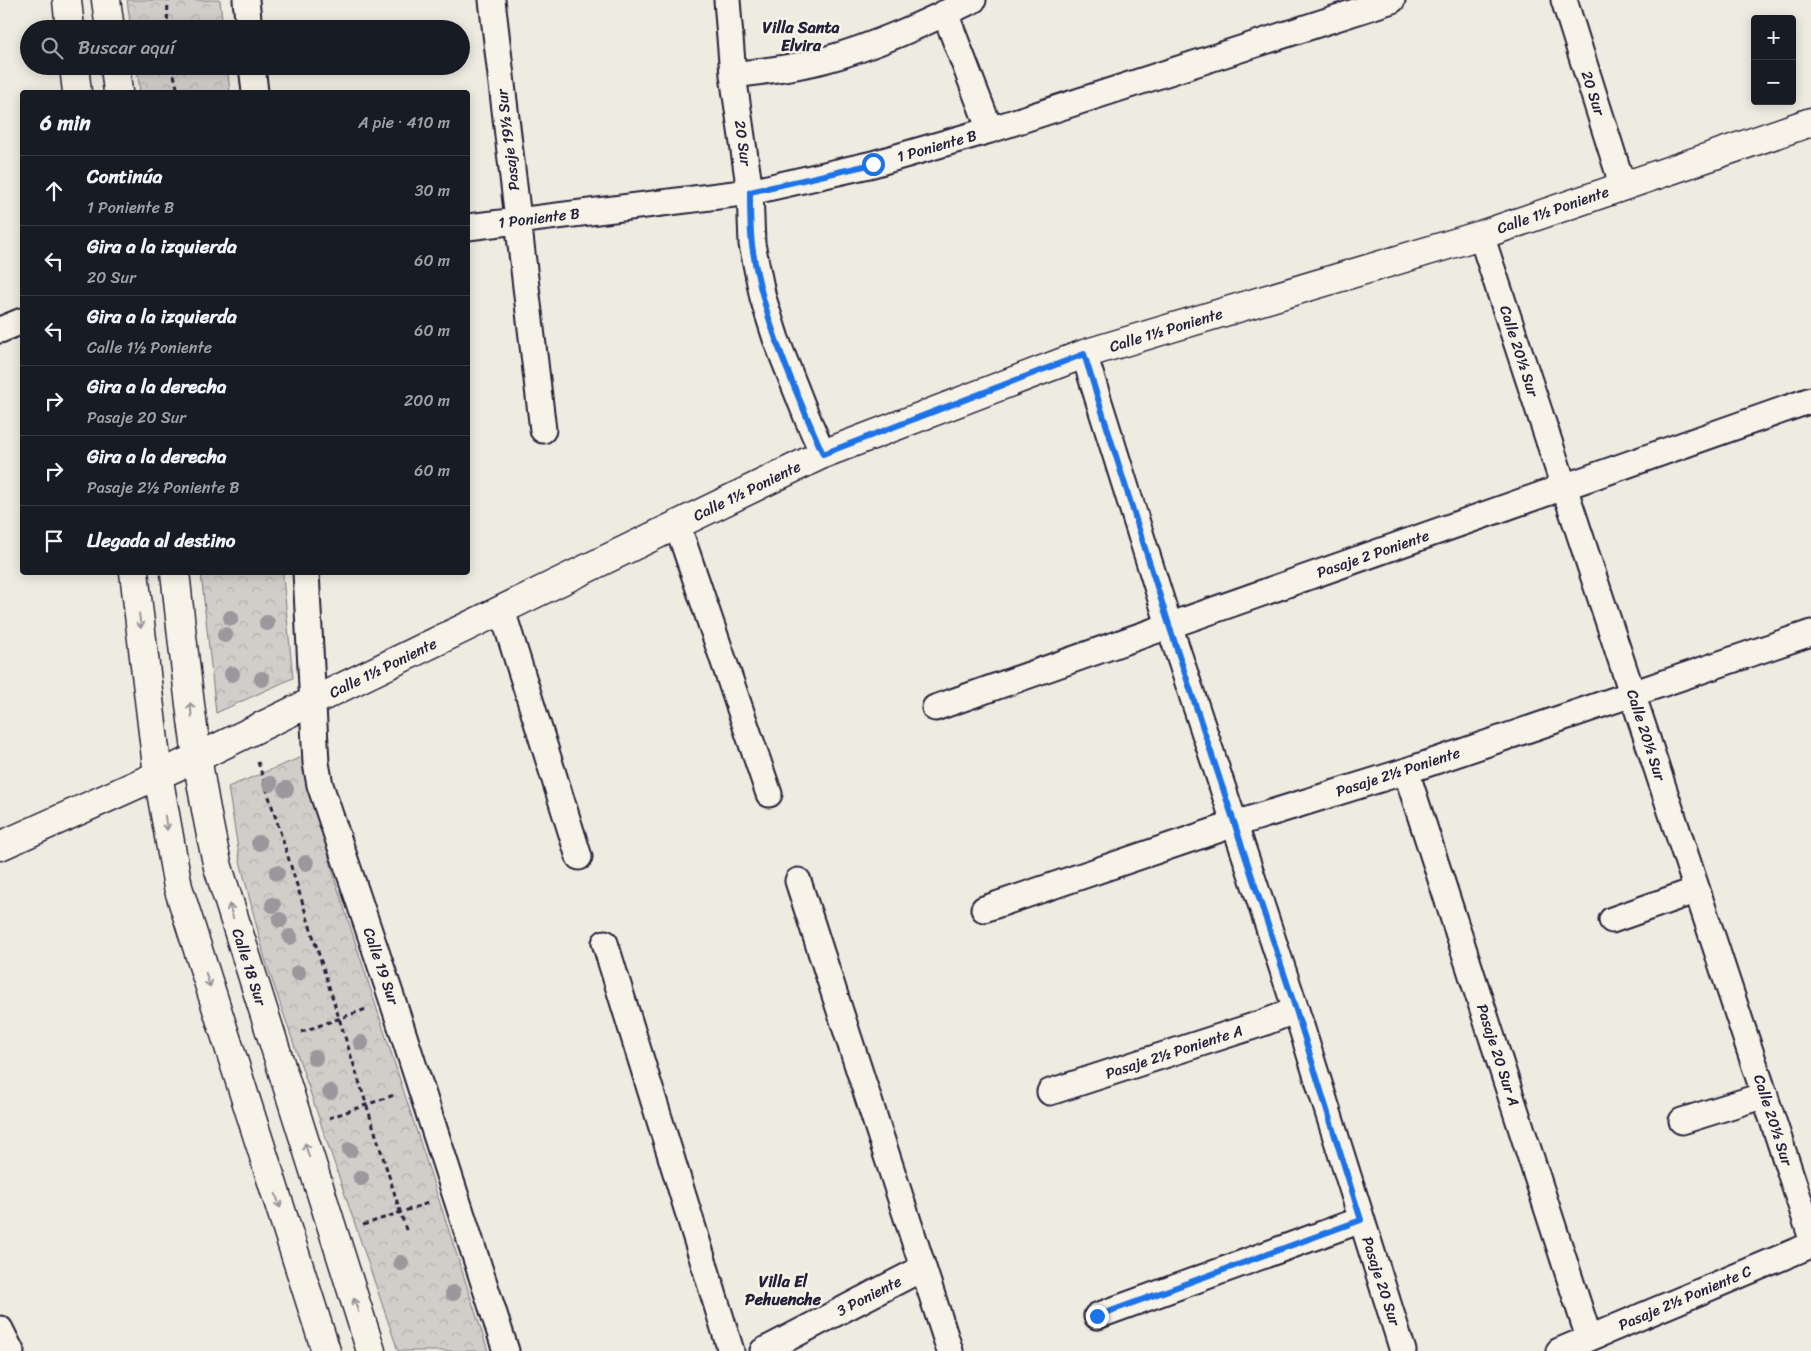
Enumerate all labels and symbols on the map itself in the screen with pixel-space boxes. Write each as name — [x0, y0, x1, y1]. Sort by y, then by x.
district label: Villa Santa Elvira — [762, 13, 840, 60]
street label: 20 Sur — [1574, 67, 1613, 120]
street label: Pasaje 19½ Sur — [489, 87, 527, 192]
street label: 20 Sur — [727, 119, 759, 168]
street label: 1 Poniente B — [894, 122, 980, 170]
route start — [862, 153, 885, 176]
street label: Calle 1½ Poniente — [1493, 179, 1613, 241]
street label: 1 Poniente B — [497, 200, 582, 236]
street label: Calle 1½ Poniente — [1106, 300, 1226, 360]
street label: Calle 20½ Sur — [1492, 302, 1546, 401]
street label: Calle 1½ Poniente — [689, 453, 806, 528]
street label: Pasaje 2 Poniente — [1313, 522, 1433, 585]
one-way arrow — [136, 613, 146, 629]
street label: Calle 1½ Poniente — [325, 630, 442, 705]
street label: Calle 20½ Sur — [1619, 686, 1673, 785]
one-way arrow — [186, 702, 196, 718]
street label: Pasaje 2½ Poniente — [1332, 740, 1464, 804]
one-way arrow — [161, 815, 171, 831]
one-way arrow — [225, 904, 235, 920]
street label: Calle 19 Sur — [356, 924, 407, 1009]
street label: Calle 18 Sur — [224, 925, 274, 1010]
one-way arrow — [204, 972, 213, 987]
street label: Pasaje 20 Sur A — [1469, 1000, 1527, 1110]
street label: Pasaje 2½ Poniente A — [1102, 1018, 1246, 1086]
street label: Calle 20½ Sur — [1746, 1071, 1800, 1170]
one-way arrow — [301, 1142, 311, 1158]
one-way arrow — [274, 1193, 284, 1209]
street label: Pasaje 20 Sur — [1354, 1233, 1408, 1330]
street label: Pasaje 2½ Poniente C — [1614, 1258, 1756, 1338]
district label: Villa El Pehuenche — [745, 1267, 822, 1314]
street label: 3 Poniente — [832, 1268, 906, 1324]
one-way arrow — [350, 1297, 360, 1313]
route end — [1086, 1305, 1109, 1328]

